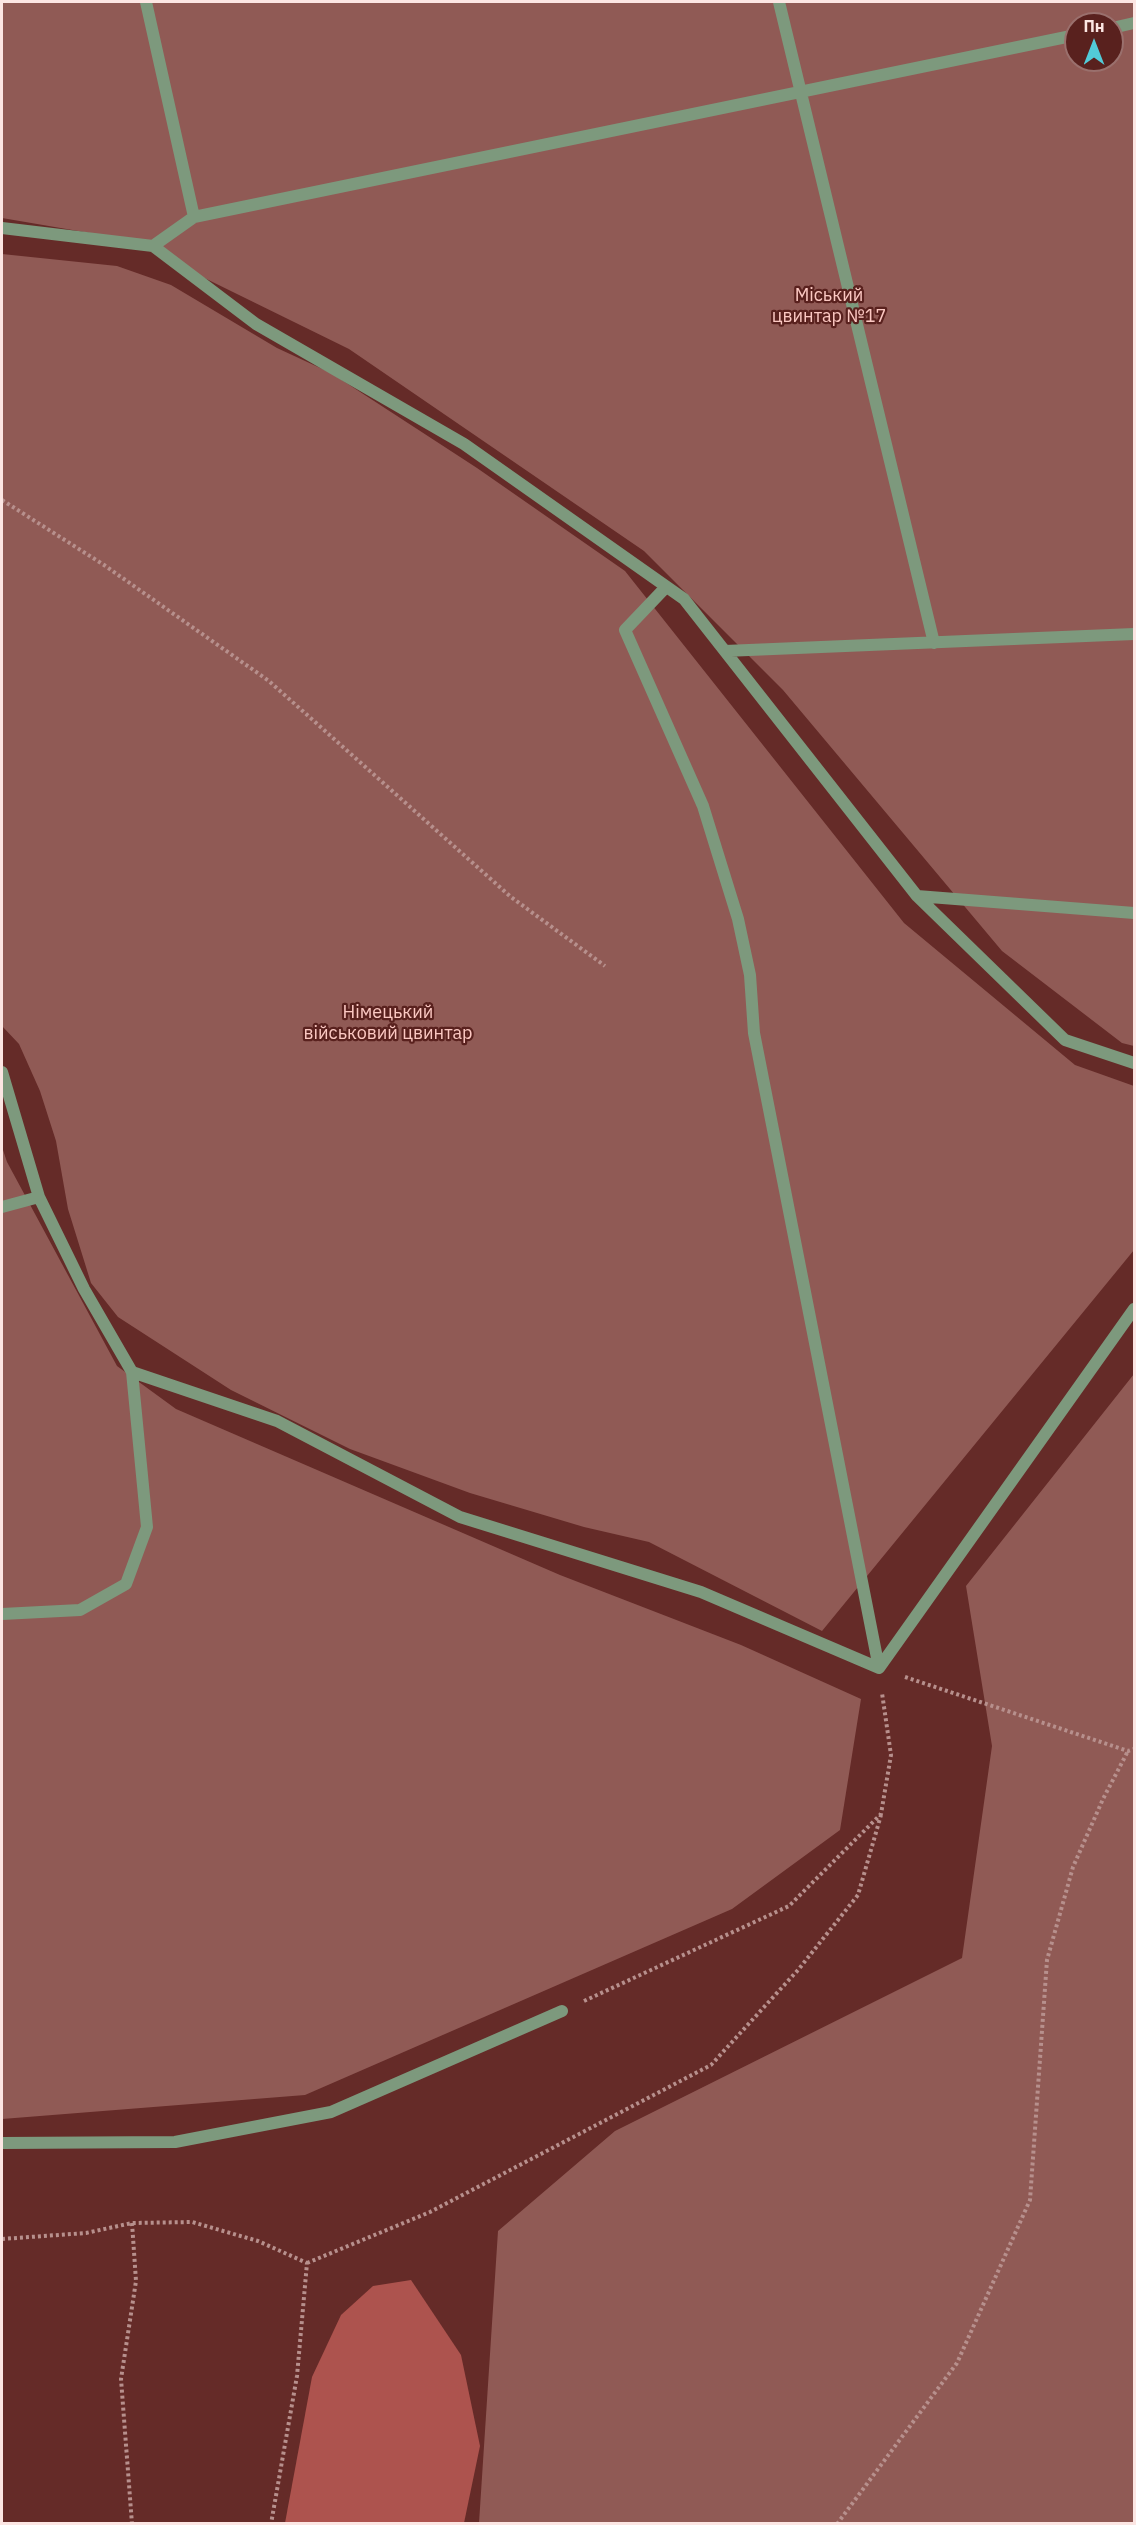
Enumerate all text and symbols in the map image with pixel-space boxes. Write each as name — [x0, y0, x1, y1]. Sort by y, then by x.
north arrow — [1064, 12, 1124, 72]
text: Пн — [1083, 16, 1105, 36]
park label: Міський цвинтар №17 — [772, 285, 886, 328]
park label: Німецький військовий цвинтар — [303, 1002, 473, 1044]

